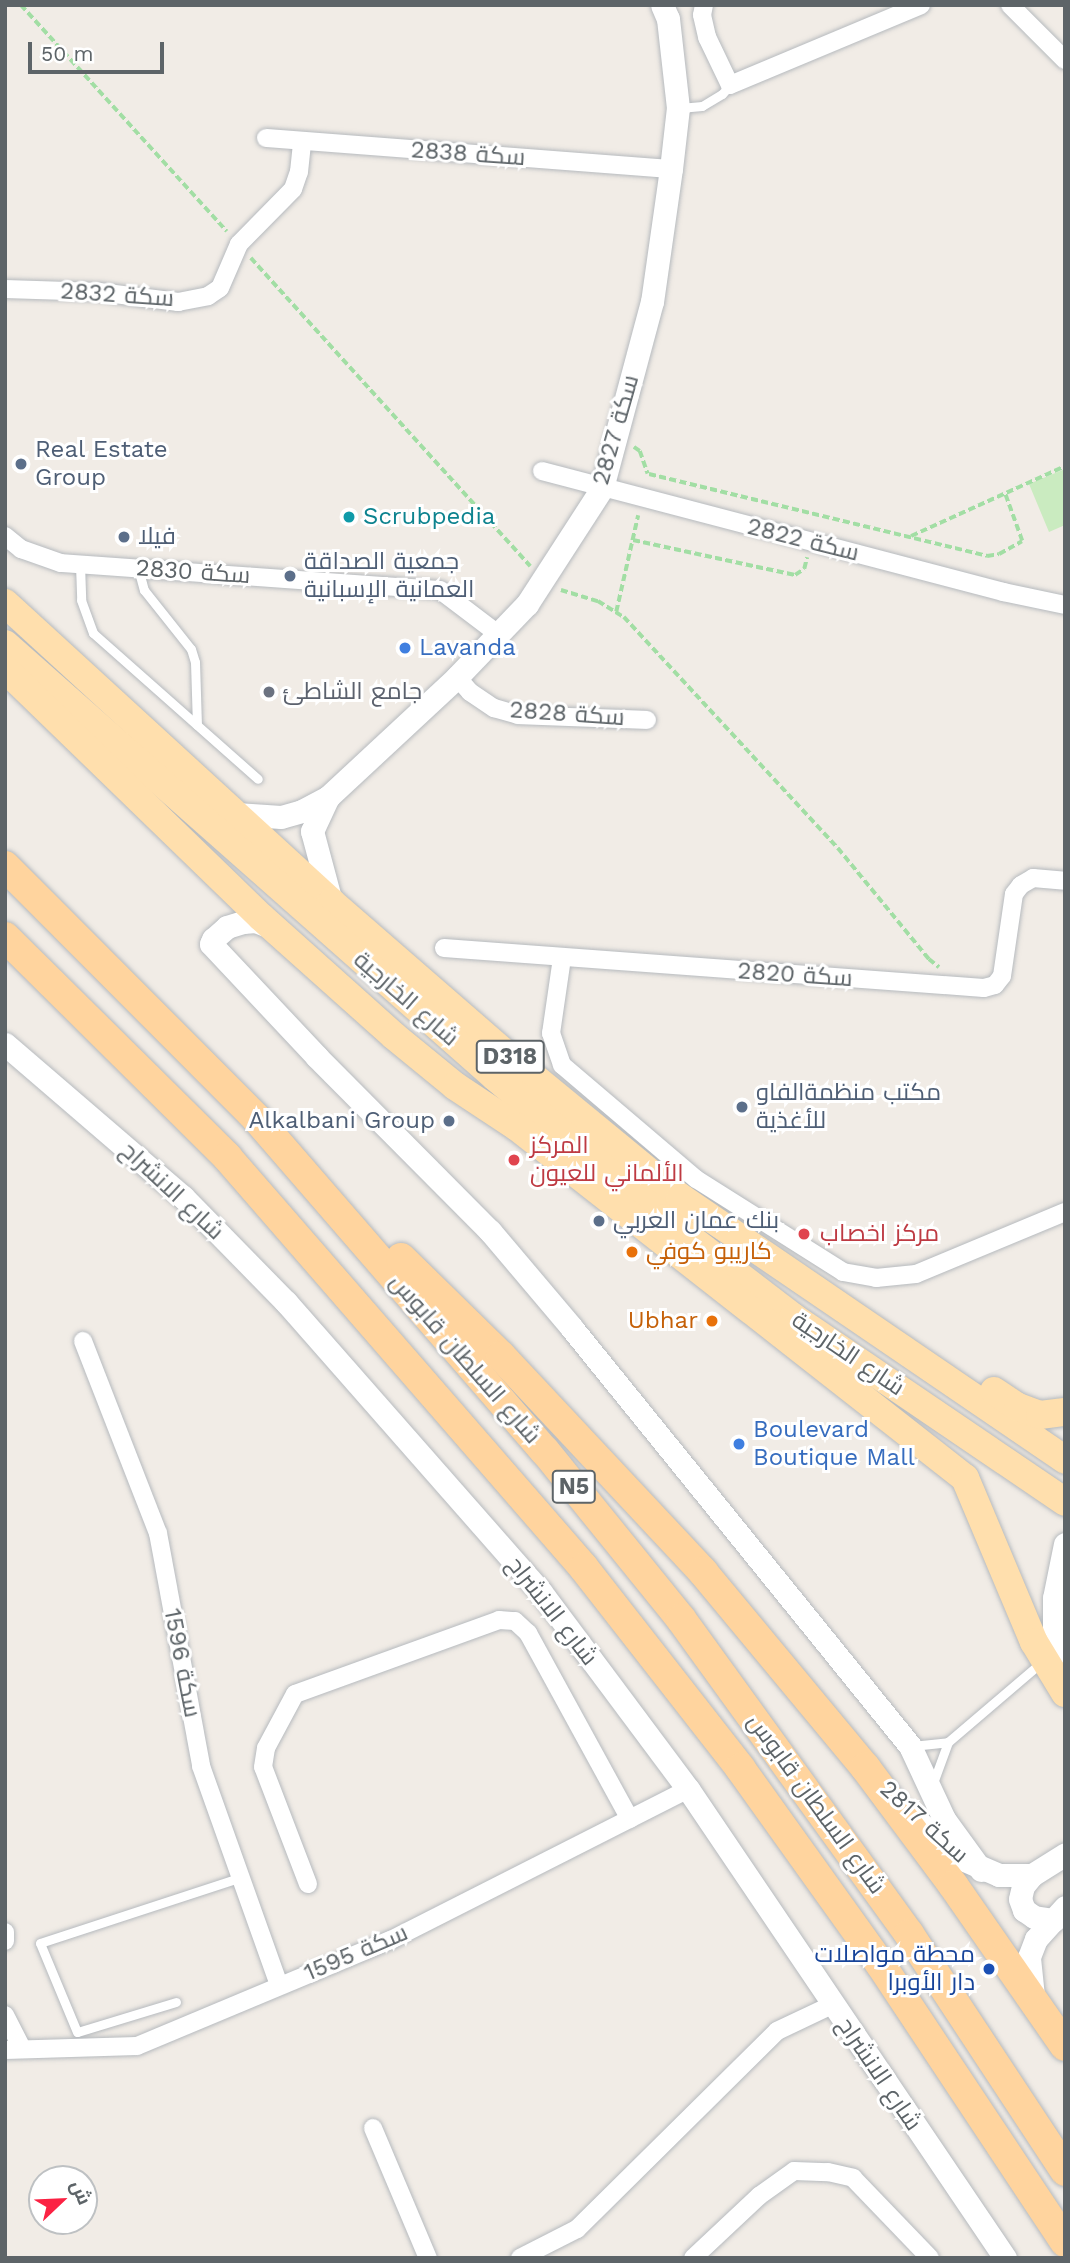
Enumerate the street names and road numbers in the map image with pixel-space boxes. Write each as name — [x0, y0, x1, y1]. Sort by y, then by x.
street label: سكة 2838 — [410, 136, 526, 172]
street label: سكة 2832 — [59, 277, 175, 313]
street label: سكة 2827 — [587, 372, 645, 488]
street label: سكة 2822 — [744, 512, 862, 568]
street label: سكة 2830 — [135, 554, 251, 590]
street label: سكة 2828 — [509, 696, 625, 732]
street label: شارع الخارجية — [348, 946, 464, 1052]
street label: سكة 2820 — [736, 957, 854, 993]
road number: D318 — [475, 1038, 545, 1076]
street label: شارع الانشراح — [114, 1136, 230, 1246]
street label: شارع السلطان قابوس — [383, 1268, 547, 1450]
street label: شارع الخارجية — [786, 1306, 910, 1402]
road number: N5 — [551, 1468, 597, 1506]
street label: شارع الانشراح — [500, 1551, 604, 1671]
street label: سكة 1596 — [157, 1606, 207, 1720]
street label: شارع السلطان قابوس — [741, 1708, 891, 1900]
street label: سكة 2817 — [874, 1775, 974, 1869]
street label: سكة 1595 — [300, 1918, 412, 1988]
street label: شارع الانشراح — [830, 2012, 928, 2136]

